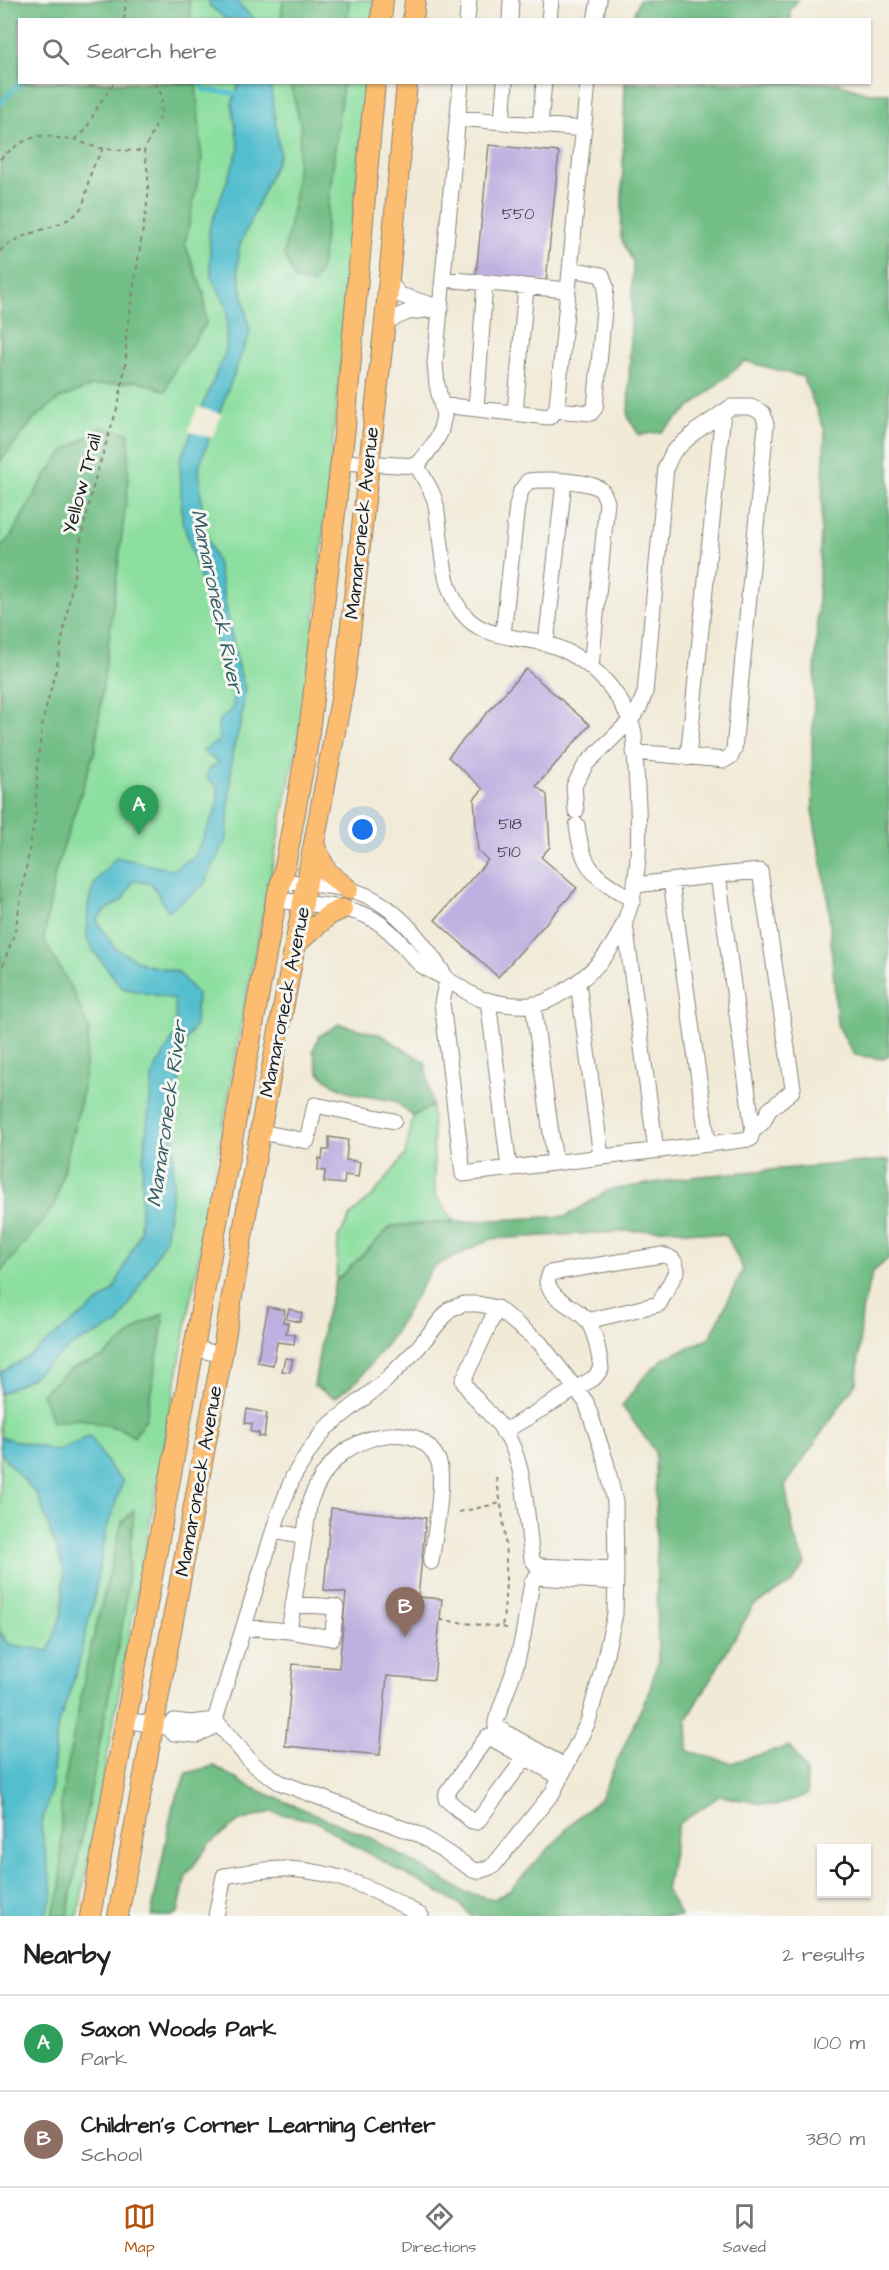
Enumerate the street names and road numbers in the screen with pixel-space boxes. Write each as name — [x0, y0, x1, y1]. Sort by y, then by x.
street label: Mamaroneck Avenue — [338, 425, 386, 621]
street label: Yellow Trail — [55, 431, 109, 537]
street label: Mamaroneck Avenue — [253, 904, 317, 1100]
street label: Mamaroneck Avenue — [168, 1383, 230, 1579]

